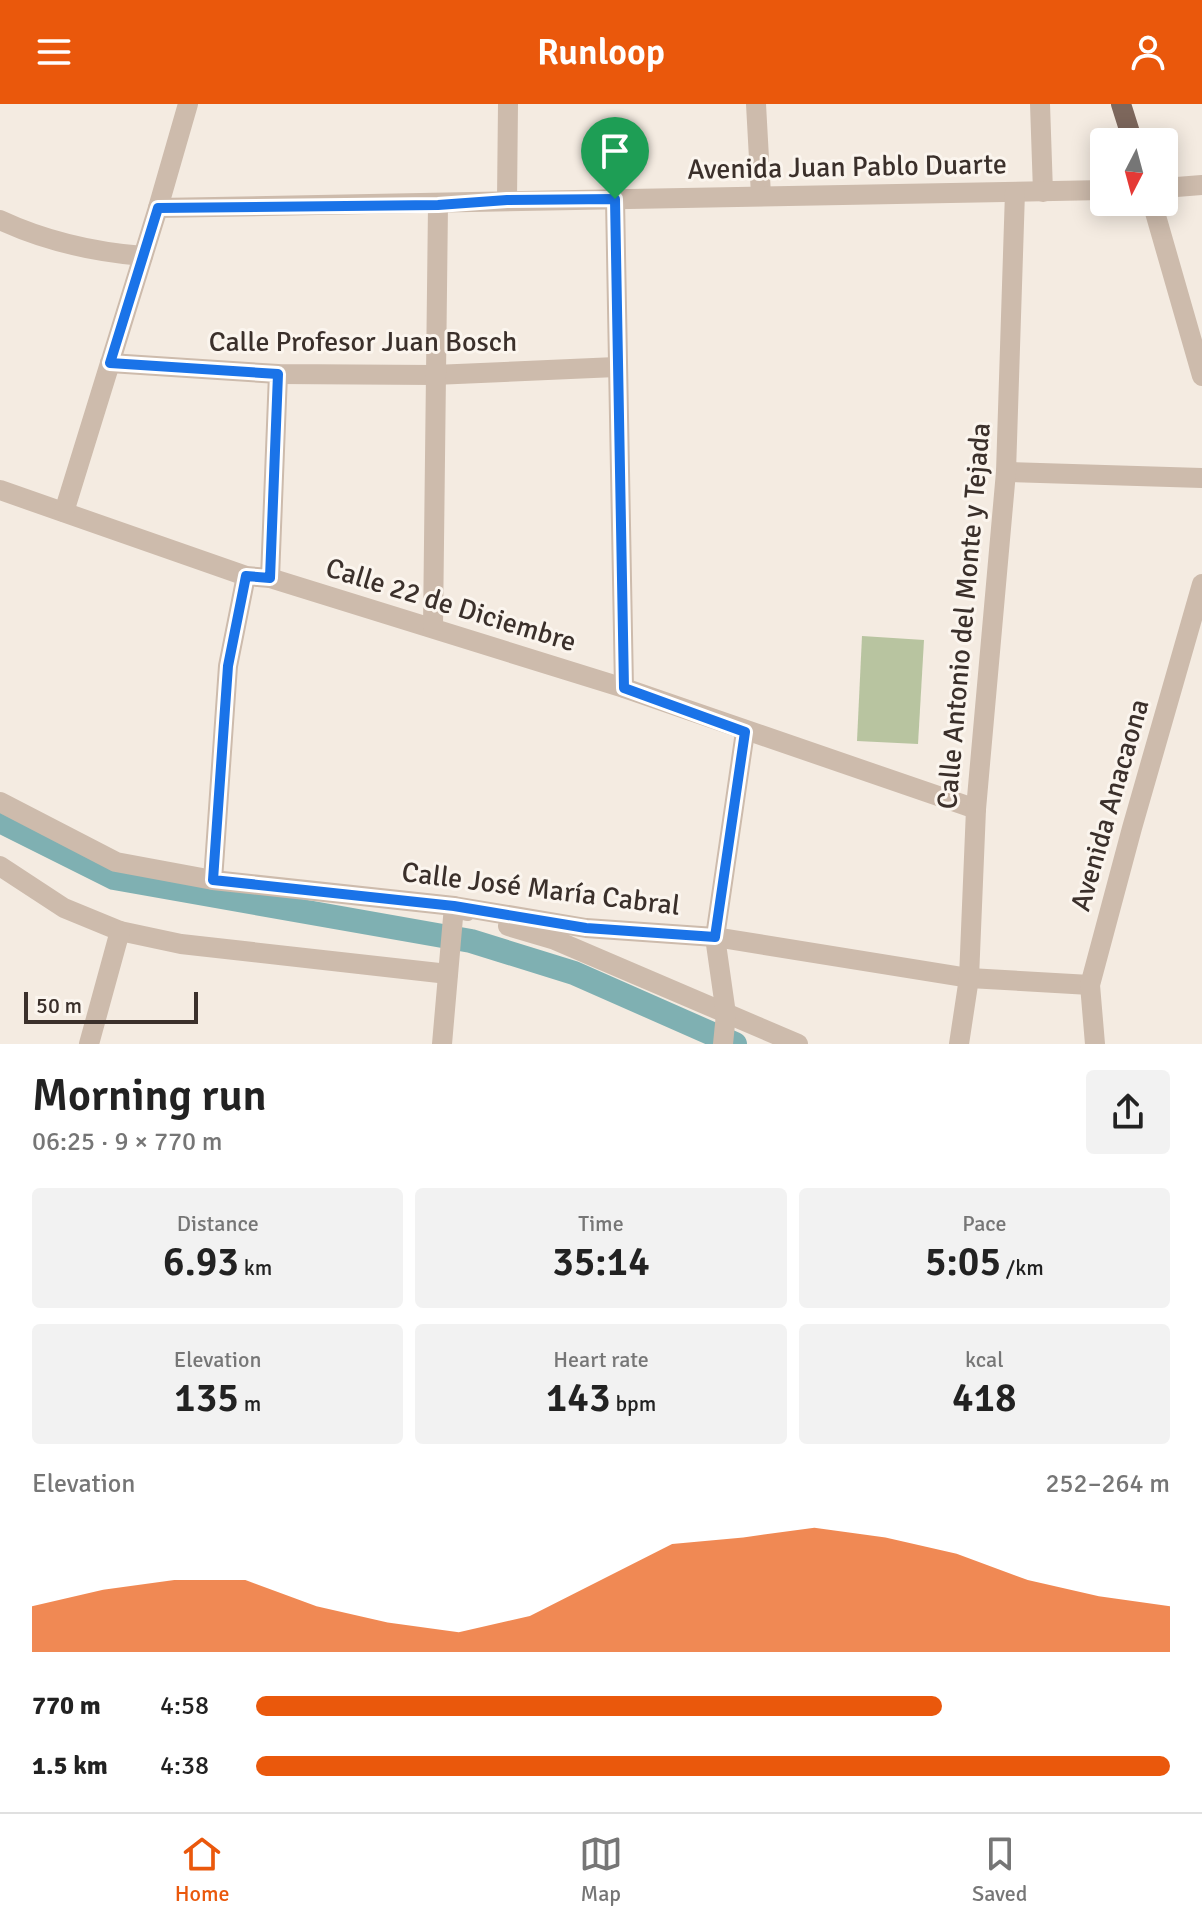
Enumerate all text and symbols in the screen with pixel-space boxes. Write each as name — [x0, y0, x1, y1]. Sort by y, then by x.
icon: menu — [32, 30, 76, 74]
text: Runloop — [537, 30, 665, 75]
icon: person — [1126, 30, 1170, 74]
pin — [581, 117, 649, 199]
north arrow — [1090, 128, 1178, 216]
map controls — [1090, 128, 1178, 216]
icon: arrive — [593, 129, 637, 173]
street label: Avenida Juan Pablo Duarte — [687, 147, 1007, 187]
street label: Calle Profesor Juan Bosch — [209, 325, 517, 359]
street label: Calle Antonio del Monte y Tejada — [930, 421, 998, 811]
street label: Calle 22 de Diciembre — [322, 551, 580, 659]
street label: Avenida Anacaona — [1063, 695, 1157, 915]
street label: Calle José María Cabral — [400, 855, 682, 923]
scale bar — [24, 988, 198, 1024]
text: 50 m — [36, 992, 82, 1019]
text: Morning run — [32, 1069, 267, 1123]
button: share — [1086, 1070, 1170, 1154]
text: 06:25 · 9 × 770 m — [32, 1126, 223, 1158]
text: Distance — [177, 1210, 259, 1237]
text: Time — [578, 1210, 624, 1237]
text: Pace — [962, 1210, 1006, 1237]
text: 6.93 — [163, 1237, 239, 1287]
text: 35:14 — [552, 1237, 650, 1287]
text: 5:05 — [925, 1237, 1001, 1287]
text: km — [239, 1254, 272, 1281]
text: /km — [1001, 1254, 1044, 1281]
text: Elevation — [174, 1346, 261, 1373]
text: Heart rate — [553, 1346, 649, 1373]
text: kcal — [965, 1346, 1004, 1373]
text: 135 — [174, 1373, 239, 1423]
text: 143 — [546, 1373, 611, 1423]
text: 418 — [952, 1373, 1017, 1423]
text: m — [239, 1390, 261, 1417]
text: bpm — [611, 1390, 656, 1417]
text: Elevation — [32, 1468, 136, 1500]
text: 252–264 m — [1046, 1468, 1170, 1500]
text: 770 m — [32, 1690, 101, 1722]
text: 4:58 — [160, 1690, 209, 1722]
text: 1.5 km — [32, 1750, 108, 1782]
text: 4:38 — [160, 1750, 209, 1782]
tab: Home — [175, 1832, 229, 1907]
tab: Map — [579, 1832, 623, 1907]
tab: Saved — [972, 1832, 1027, 1907]

